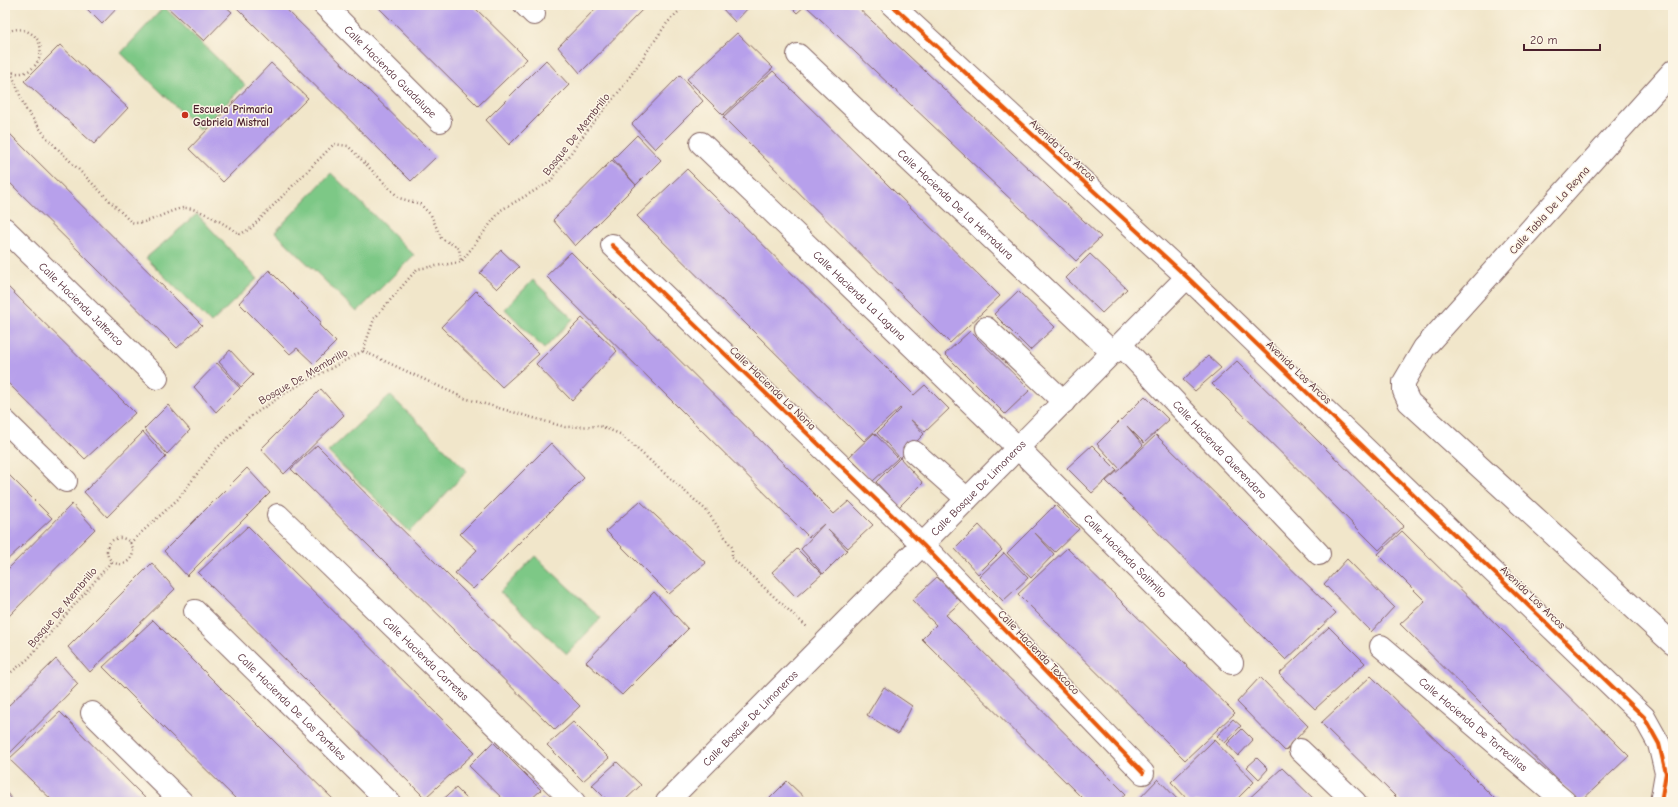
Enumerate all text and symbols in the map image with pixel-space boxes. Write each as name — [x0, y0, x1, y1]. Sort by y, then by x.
street label: Calle Hacienda Guadalupe — [341, 23, 439, 121]
scale bar — [1524, 26, 1600, 52]
text: 20 m — [1530, 33, 1558, 47]
street label: Bosque De Membrillo — [540, 90, 613, 178]
place label: Escuela Primaria Gabriela Mistral — [193, 103, 273, 129]
marker: Escuela Primaria Gabriela Mistral — [180, 110, 190, 120]
street label: Avenida Los Arcos — [1027, 116, 1099, 185]
street label: Calle Hacienda De La Herradura — [895, 147, 1016, 262]
street label: Calle Tabla De La Reyna — [1506, 164, 1592, 257]
street label: Calle Hacienda La Laguna — [810, 248, 908, 343]
street label: Calle Hacienda Jaltenco — [36, 260, 126, 349]
street label: Avenida Los Arcos — [1263, 338, 1334, 407]
street label: Calle Hacienda La Noria — [727, 344, 818, 433]
street label: Bosque De Membrillo — [256, 345, 350, 407]
street label: Calle Hacienda Querendaro — [1170, 398, 1270, 502]
street label: Calle Bosque De Limoneros — [928, 438, 1029, 539]
street label: Calle Hacienda Salitrillo — [1081, 512, 1169, 601]
street label: Avenida Los Arcos — [1497, 563, 1568, 632]
street label: Bosque De Membrillo — [25, 564, 100, 650]
street label: Calle Hacienda Texcoco — [995, 607, 1082, 697]
street label: Calle Hacienda Carretas — [380, 614, 471, 704]
street label: Calle Hacienda De Los Portales — [235, 651, 349, 763]
street label: Calle Bosque De Limoneros — [700, 668, 801, 769]
street label: Calle Hacienda De Torrecillas — [1416, 675, 1530, 775]

